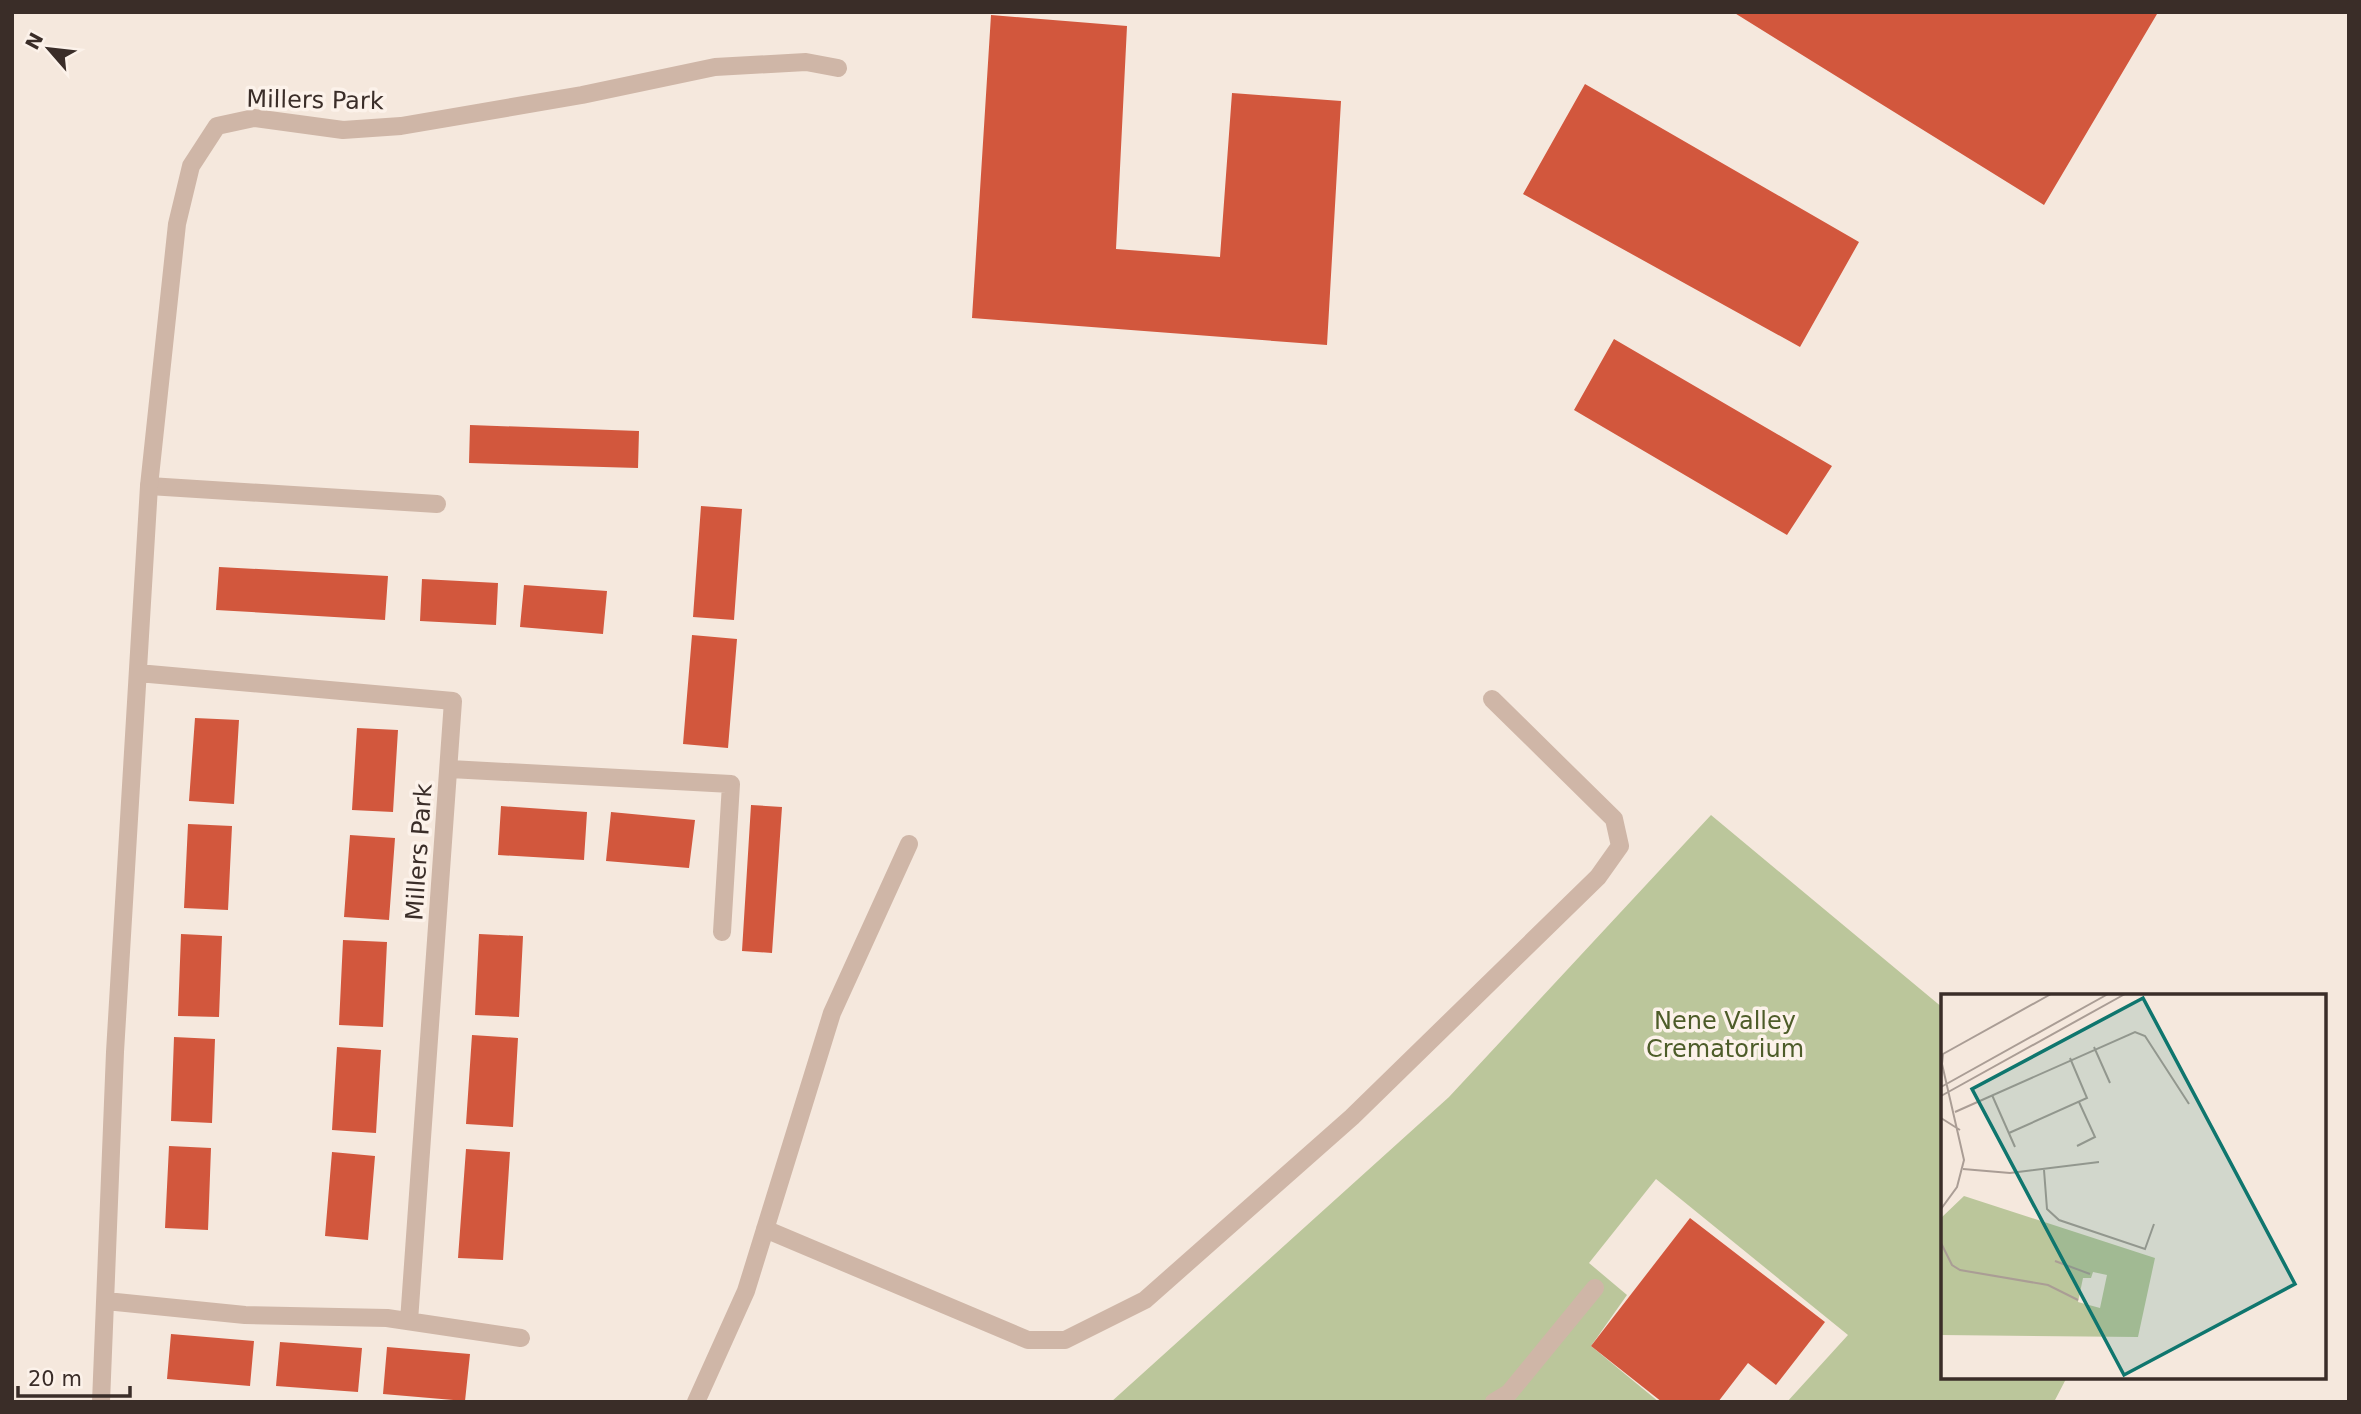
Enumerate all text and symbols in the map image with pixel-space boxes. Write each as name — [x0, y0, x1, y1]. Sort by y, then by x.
north arrow — [14, 14, 84, 84]
text: N — [21, 29, 47, 53]
street label: Millers Park — [246, 85, 384, 115]
street label: Millers Park — [400, 782, 438, 921]
inset map — [1941, 994, 2326, 1379]
park label: Nene Valley Crematorium — [1646, 1007, 1804, 1063]
scale bar — [18, 1354, 130, 1398]
text: 20 m — [28, 1367, 82, 1391]

